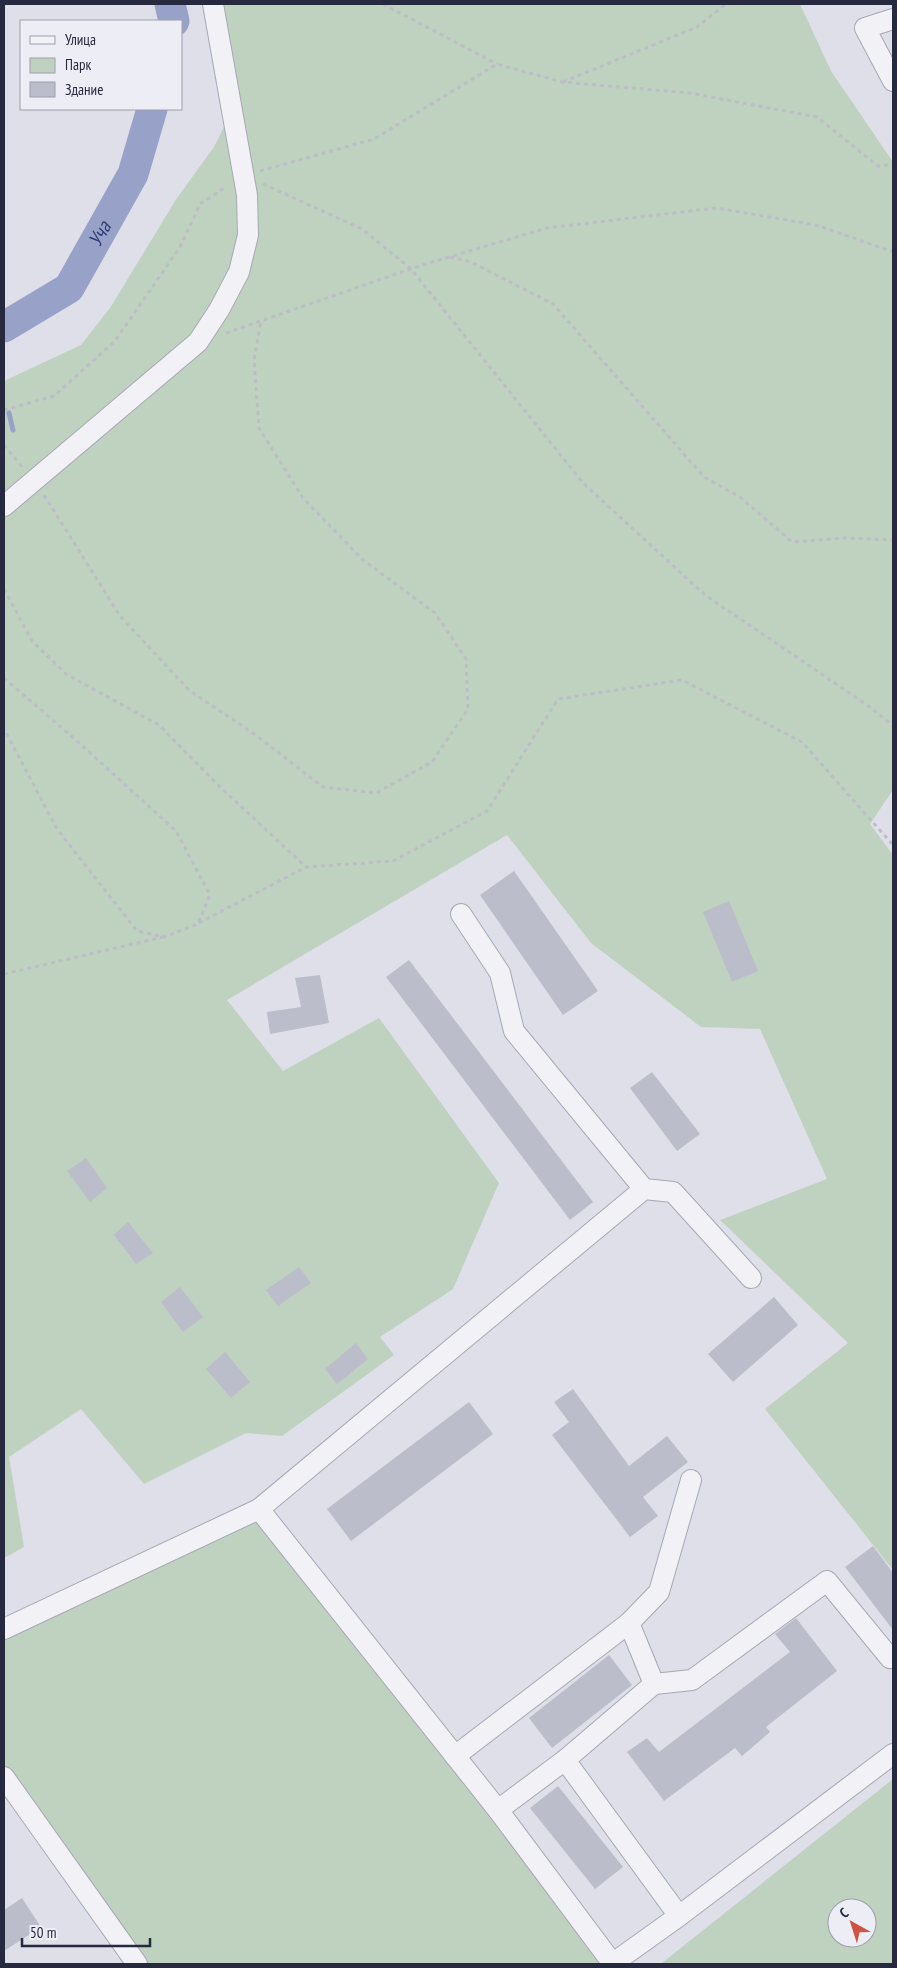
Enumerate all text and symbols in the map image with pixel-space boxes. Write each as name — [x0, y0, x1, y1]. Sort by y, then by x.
legend — [20, 20, 182, 110]
text: Улица — [65, 30, 96, 49]
text: Парк — [65, 55, 91, 74]
text: Здание — [65, 80, 103, 99]
water label: Уча — [82, 216, 117, 251]
north arrow — [827, 1898, 877, 1948]
text: С — [836, 1904, 852, 1922]
scale bar — [22, 1916, 150, 1948]
text: 50 m — [30, 1923, 56, 1942]

